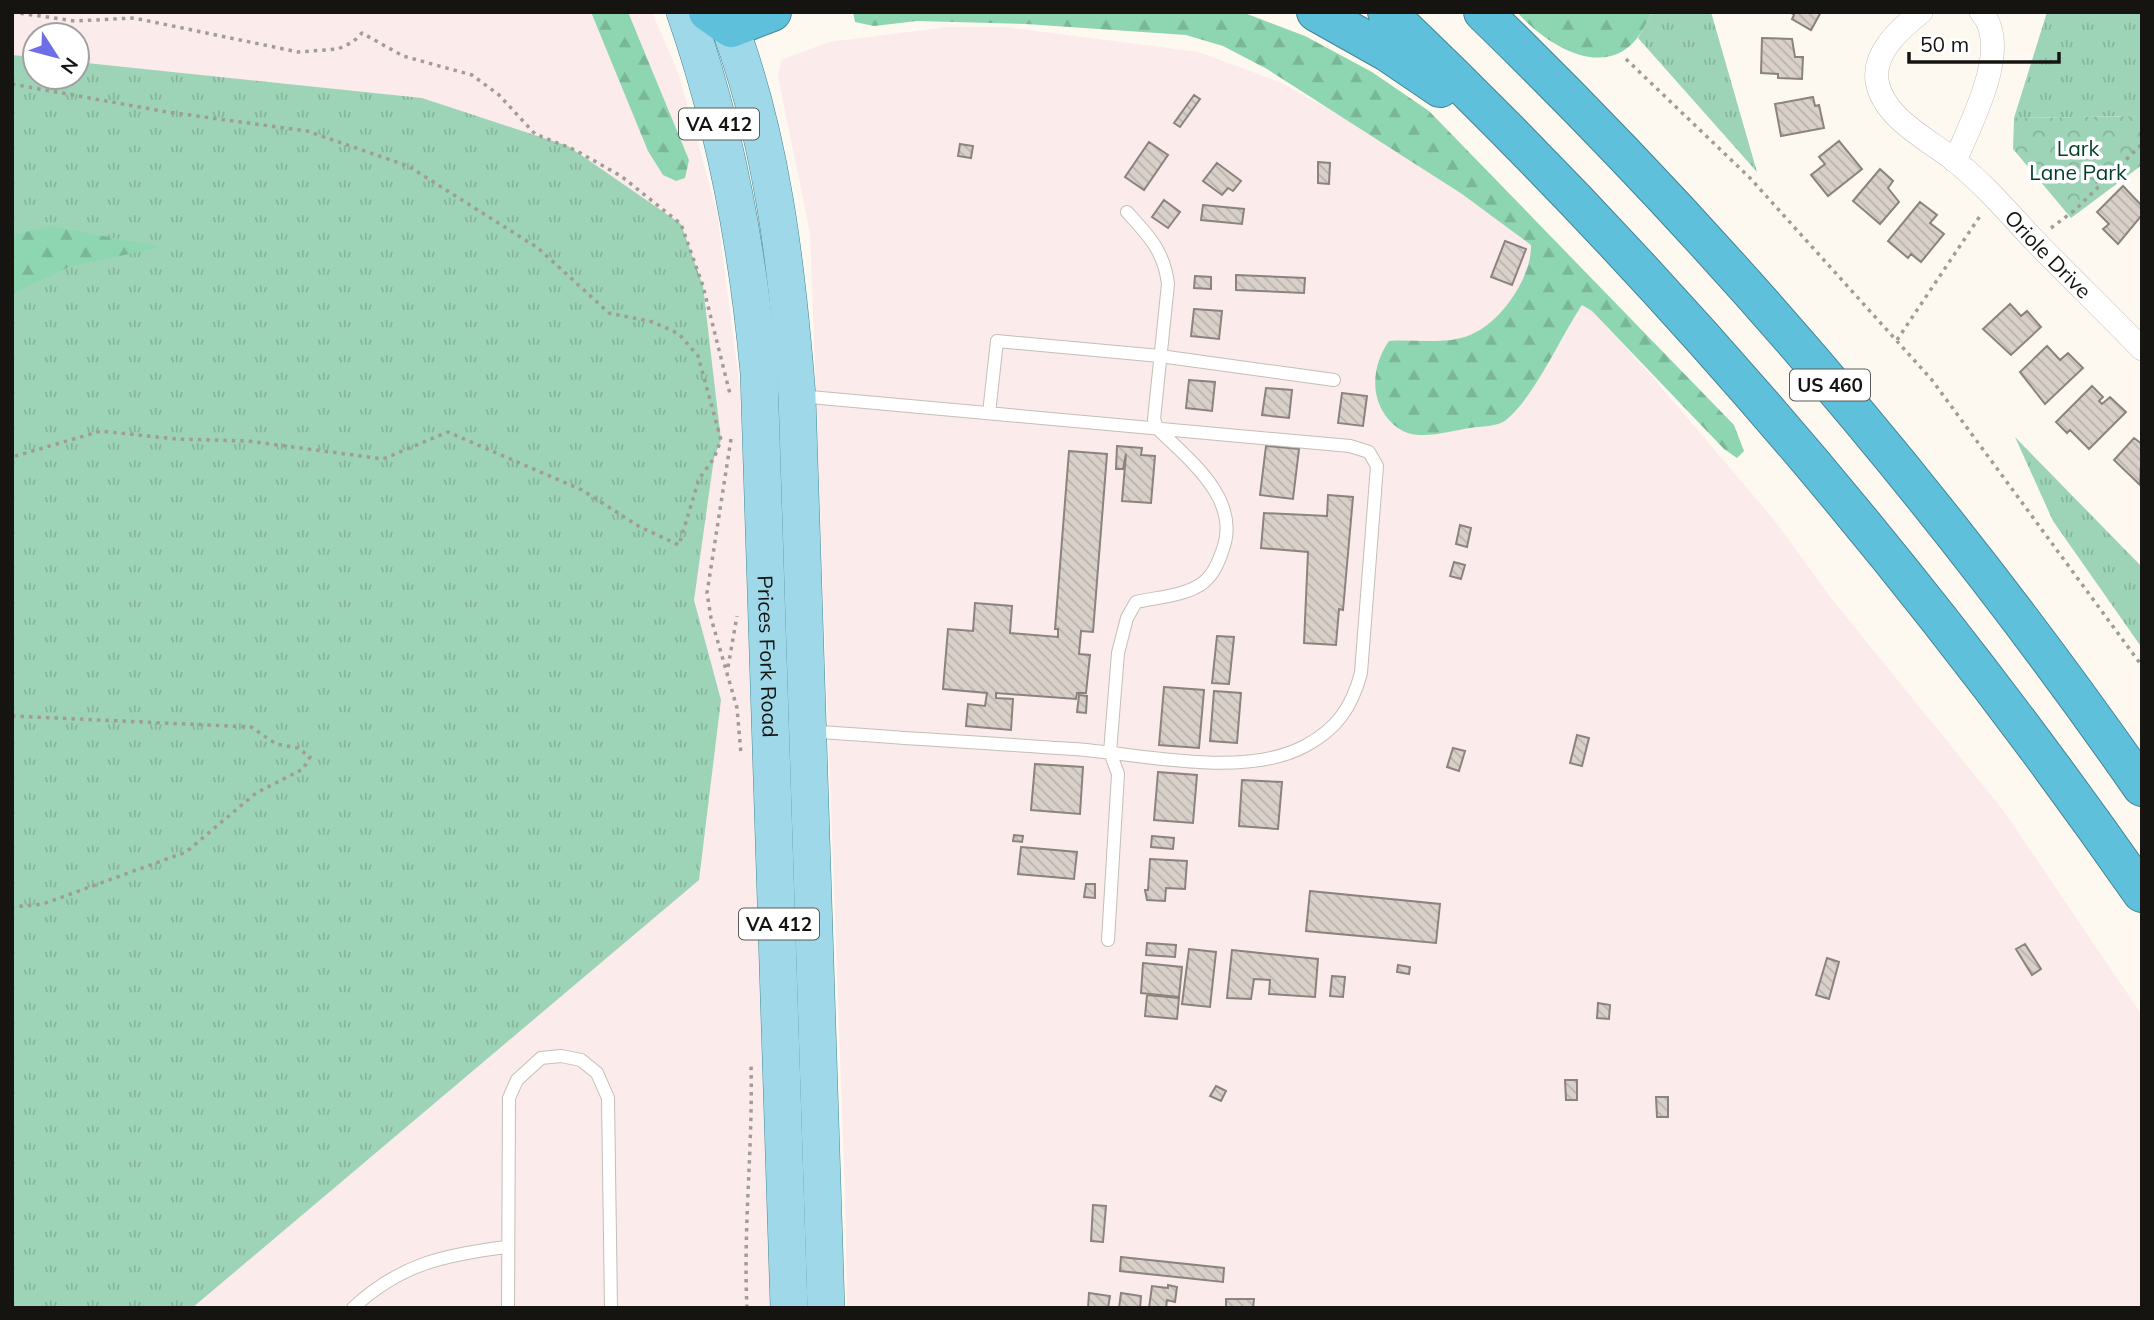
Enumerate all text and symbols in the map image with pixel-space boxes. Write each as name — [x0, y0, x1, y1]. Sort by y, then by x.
north arrow — [21, 21, 91, 91]
scale bar — [1909, 21, 2060, 65]
text: 50 m — [1920, 31, 1969, 57]
text: N — [56, 53, 84, 79]
road number: VA 412 — [679, 108, 759, 140]
park label: Lark Lane Park — [2029, 135, 2127, 185]
street label: Oriole Drive — [2000, 204, 2097, 304]
road number: US 460 — [1790, 370, 1870, 400]
street label: Prices Fork Road — [752, 575, 784, 738]
road number: VA 412 — [739, 908, 819, 940]

